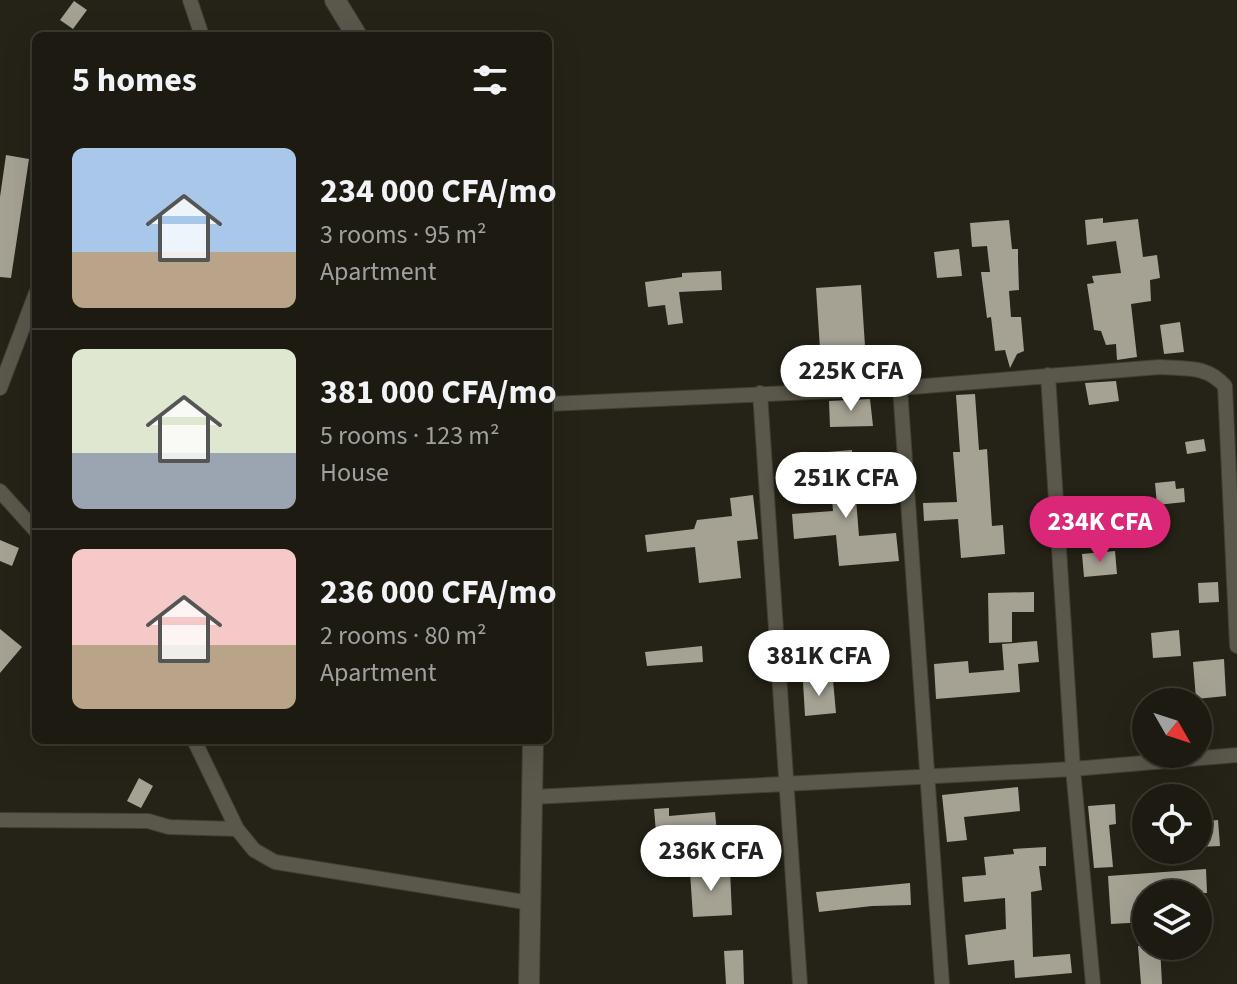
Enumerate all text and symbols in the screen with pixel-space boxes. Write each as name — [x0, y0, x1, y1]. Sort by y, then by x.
text: 5 homes — [72, 56, 197, 105]
icon: filters — [468, 58, 512, 102]
text: 234 000 CFA/mo — [320, 167, 557, 216]
icon: home — [136, 180, 232, 276]
text: 3 rooms · 95 m² — [320, 216, 487, 253]
text: Apartment — [320, 253, 437, 290]
pin: 225K CFA — [768, 345, 934, 413]
text: 225K CFA — [799, 352, 903, 389]
text: 381 000 CFA/mo — [320, 368, 557, 417]
icon: home — [136, 381, 232, 477]
text: 5 rooms · 123 m² — [320, 417, 499, 454]
pin: 251K CFA — [763, 452, 929, 520]
text: House — [320, 454, 389, 491]
text: 251K CFA — [794, 459, 898, 496]
pin: 234K CFA — [1017, 496, 1183, 564]
text: 234K CFA — [1048, 503, 1152, 540]
text: 236 000 CFA/mo — [320, 568, 557, 617]
icon: home — [136, 581, 232, 677]
text: 2 rooms · 80 m² — [320, 617, 487, 654]
pin: 381K CFA — [736, 630, 902, 698]
text: 381K CFA — [767, 637, 871, 674]
text: Apartment — [320, 654, 437, 691]
north arrow — [1132, 688, 1212, 768]
map controls — [1132, 688, 1212, 960]
button: locate — [1132, 784, 1212, 864]
pin: 236K CFA — [628, 825, 794, 893]
text: 236K CFA — [659, 832, 763, 869]
button: layers — [1132, 880, 1212, 960]

